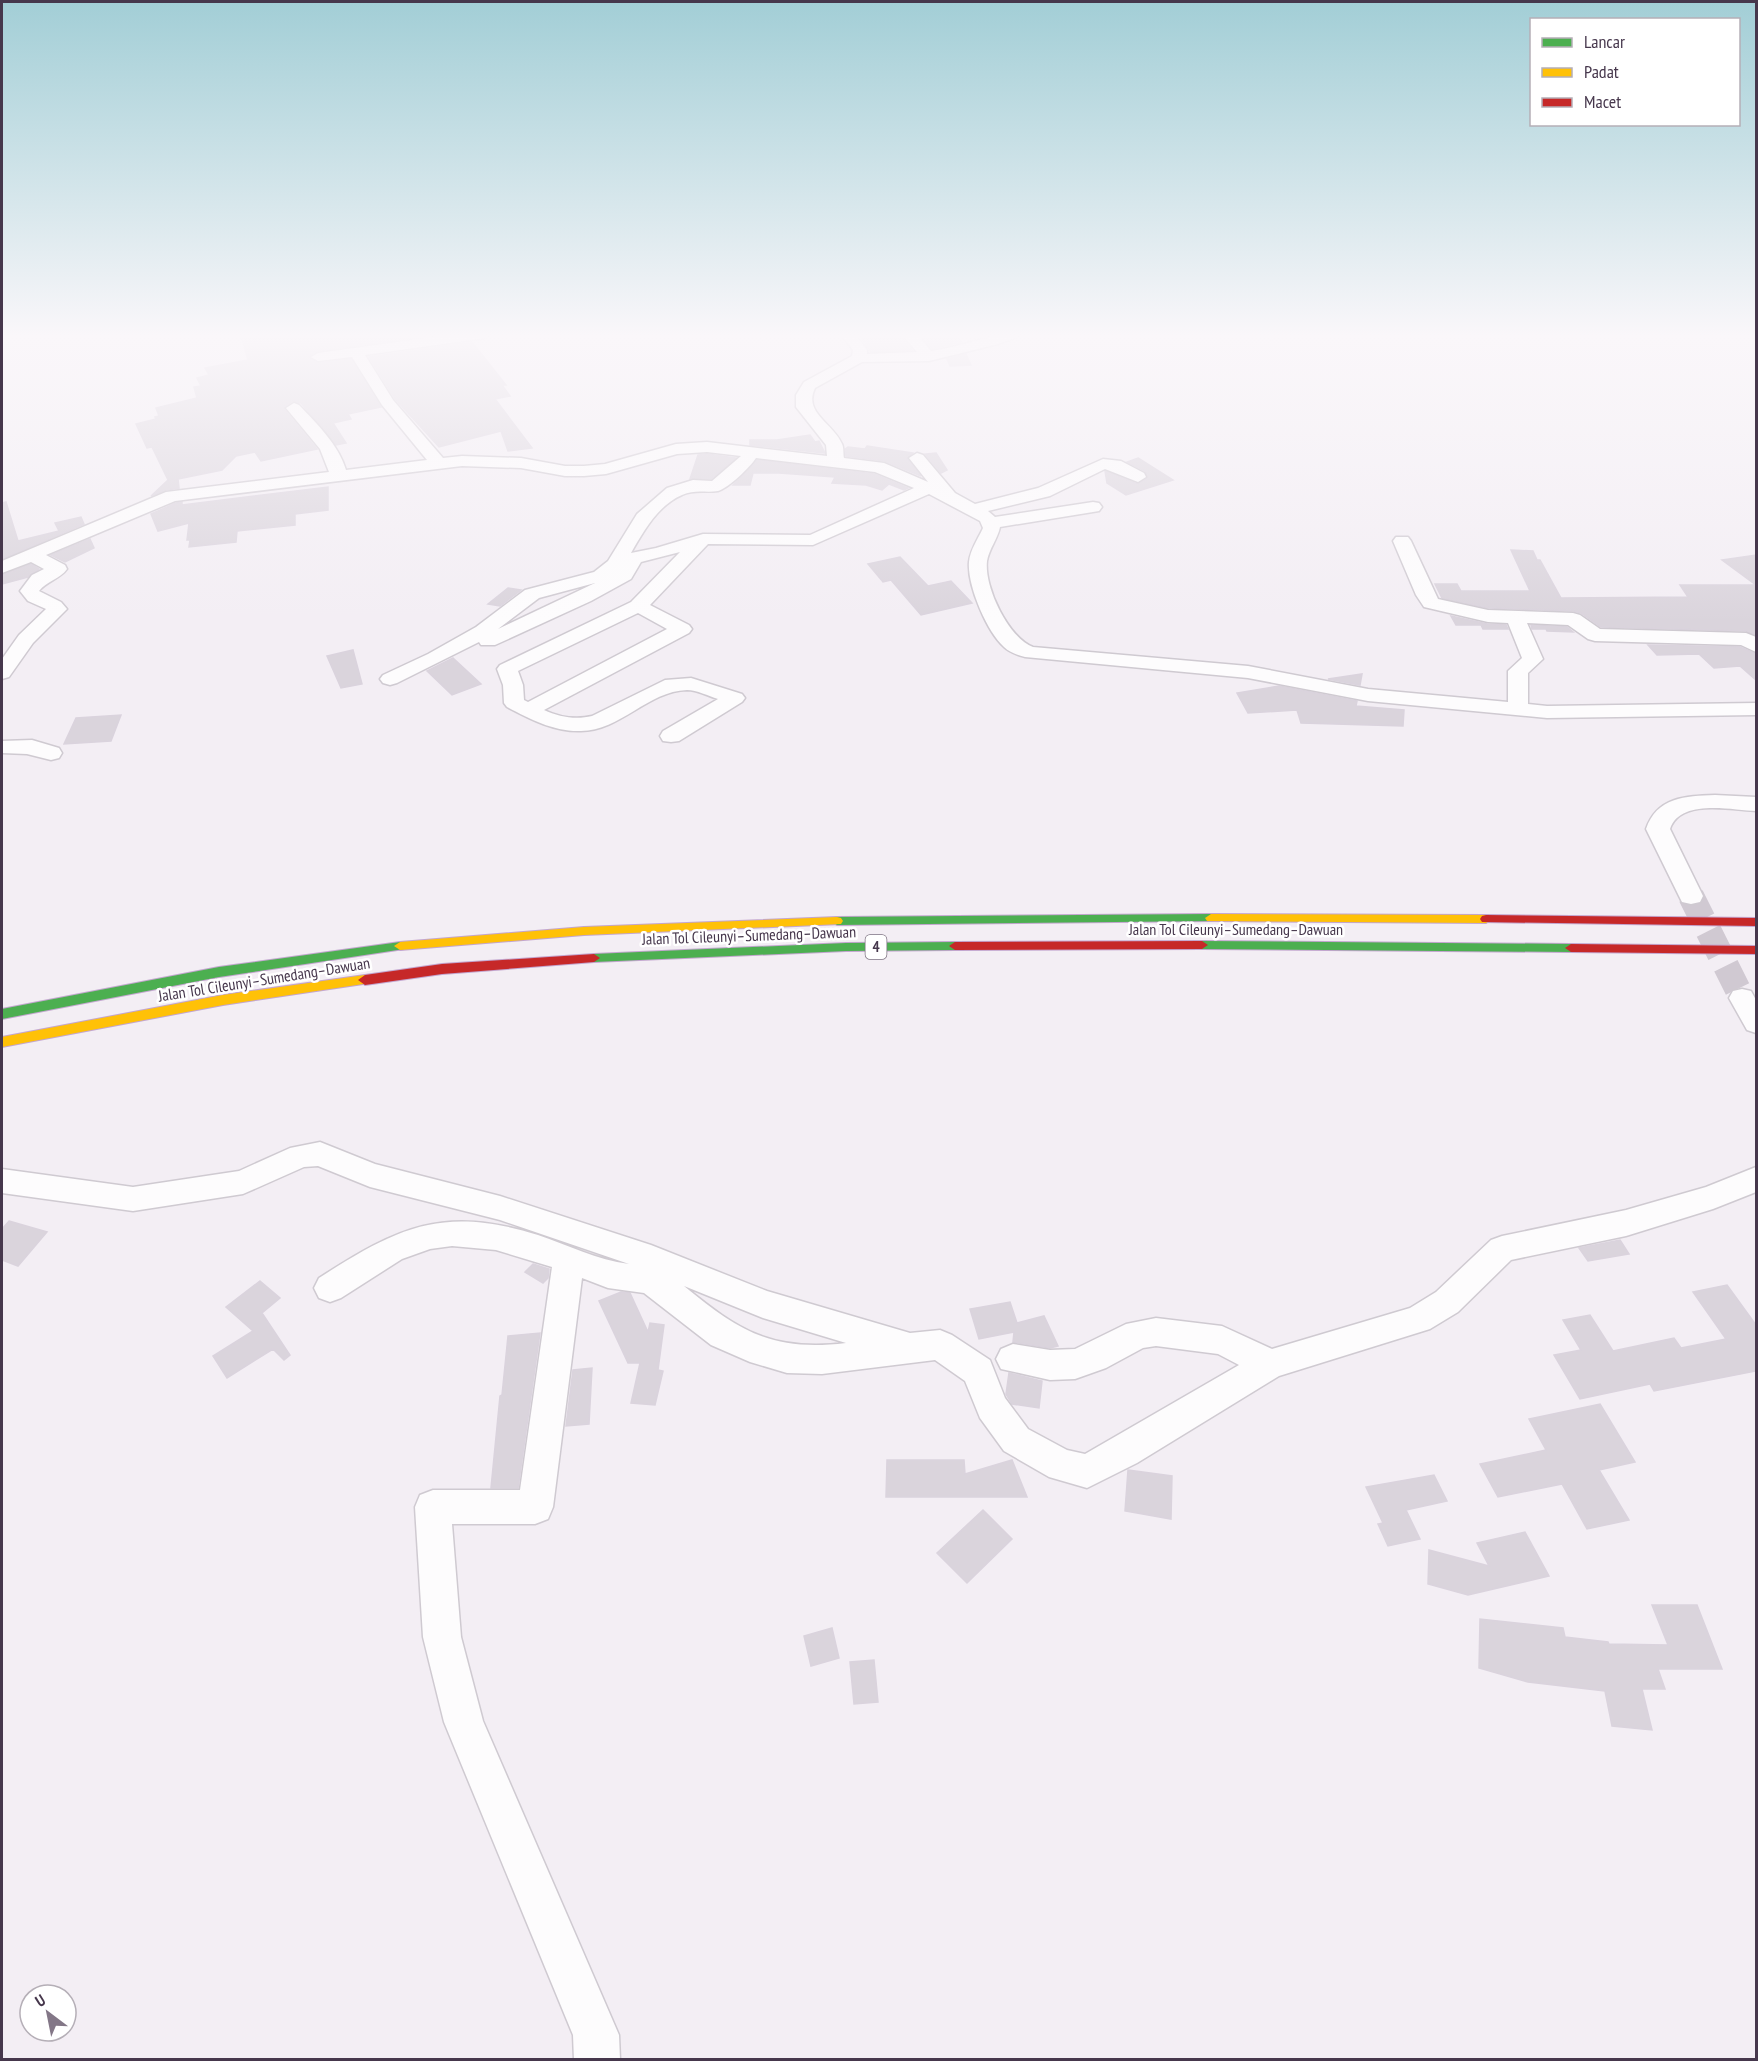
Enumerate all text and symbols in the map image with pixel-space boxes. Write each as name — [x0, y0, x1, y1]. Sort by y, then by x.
legend — [1530, 18, 1740, 126]
text: Lancar — [1584, 30, 1625, 53]
text: Padat — [1584, 60, 1619, 83]
text: Macet — [1584, 90, 1621, 113]
street label: Jalan Tol Cileunyi–Sumedang–Dawuan — [1128, 919, 1343, 939]
street label: Jalan Tol Cileunyi–Sumedang–Dawuan — [641, 921, 856, 949]
road number: 4 — [866, 935, 886, 959]
street label: Jalan Tol Cileunyi–Sumedang–Dawuan — [156, 952, 371, 1006]
north arrow — [18, 1983, 78, 2043]
text: U — [31, 1990, 49, 2011]

